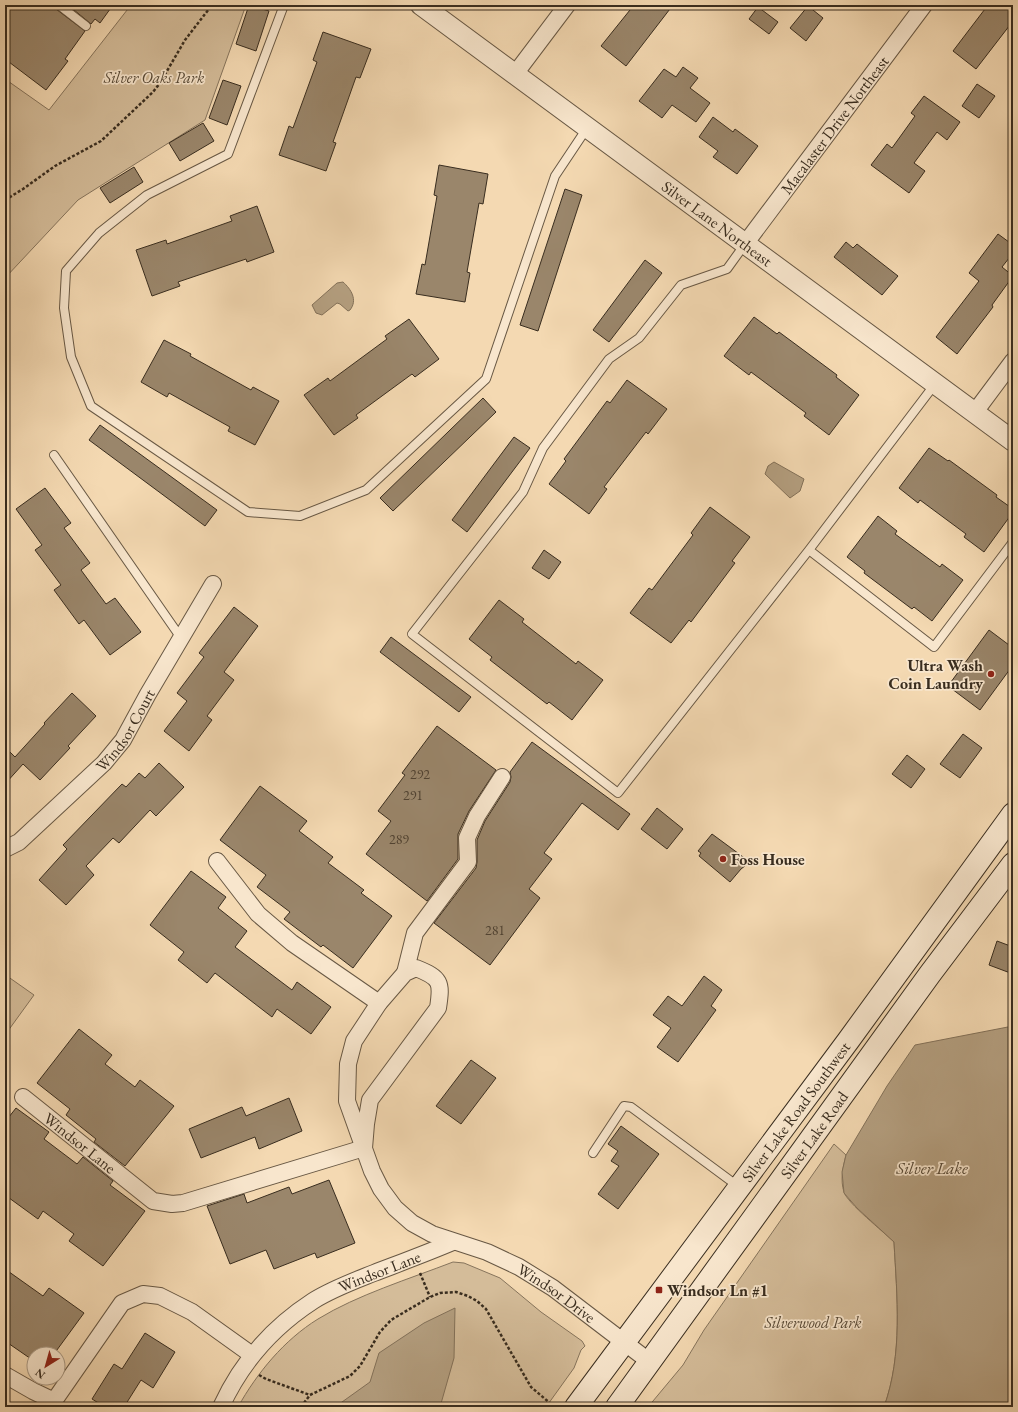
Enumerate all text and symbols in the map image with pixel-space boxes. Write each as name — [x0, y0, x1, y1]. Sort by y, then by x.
street label: Macalaster Drive Northeast — [776, 52, 893, 199]
park label: Silver Oaks Park — [103, 67, 205, 88]
street label: Silver Lane Northeast — [657, 176, 777, 271]
place label: Ultra Wash Coin Laundry — [889, 655, 983, 694]
marker: Ultra Wash Coin Laundry — [986, 669, 996, 679]
street label: Windsor Court — [91, 685, 160, 777]
house number: 292 — [410, 765, 430, 783]
house number: 291 — [403, 786, 423, 804]
house number: 289 — [389, 830, 409, 848]
place label: Foss House — [731, 849, 805, 870]
marker: Foss House — [718, 854, 728, 864]
house number: 281 — [485, 921, 505, 939]
street label: Silver Lake Road Southwest — [737, 1038, 855, 1186]
street label: Silver Lake Road — [776, 1088, 852, 1182]
street label: Windsor Lane — [39, 1108, 120, 1178]
water label: Silver Lake — [895, 1157, 968, 1179]
street label: Windsor Lane — [335, 1246, 424, 1297]
street label: Windsor Drive — [513, 1259, 600, 1328]
place label: Windsor Ln #1 — [667, 1280, 768, 1301]
marker: Windsor Ln #1 — [654, 1285, 664, 1295]
park label: Silverwood Park — [763, 1312, 862, 1333]
north arrow — [26, 1346, 66, 1386]
text: N — [32, 1366, 48, 1382]

